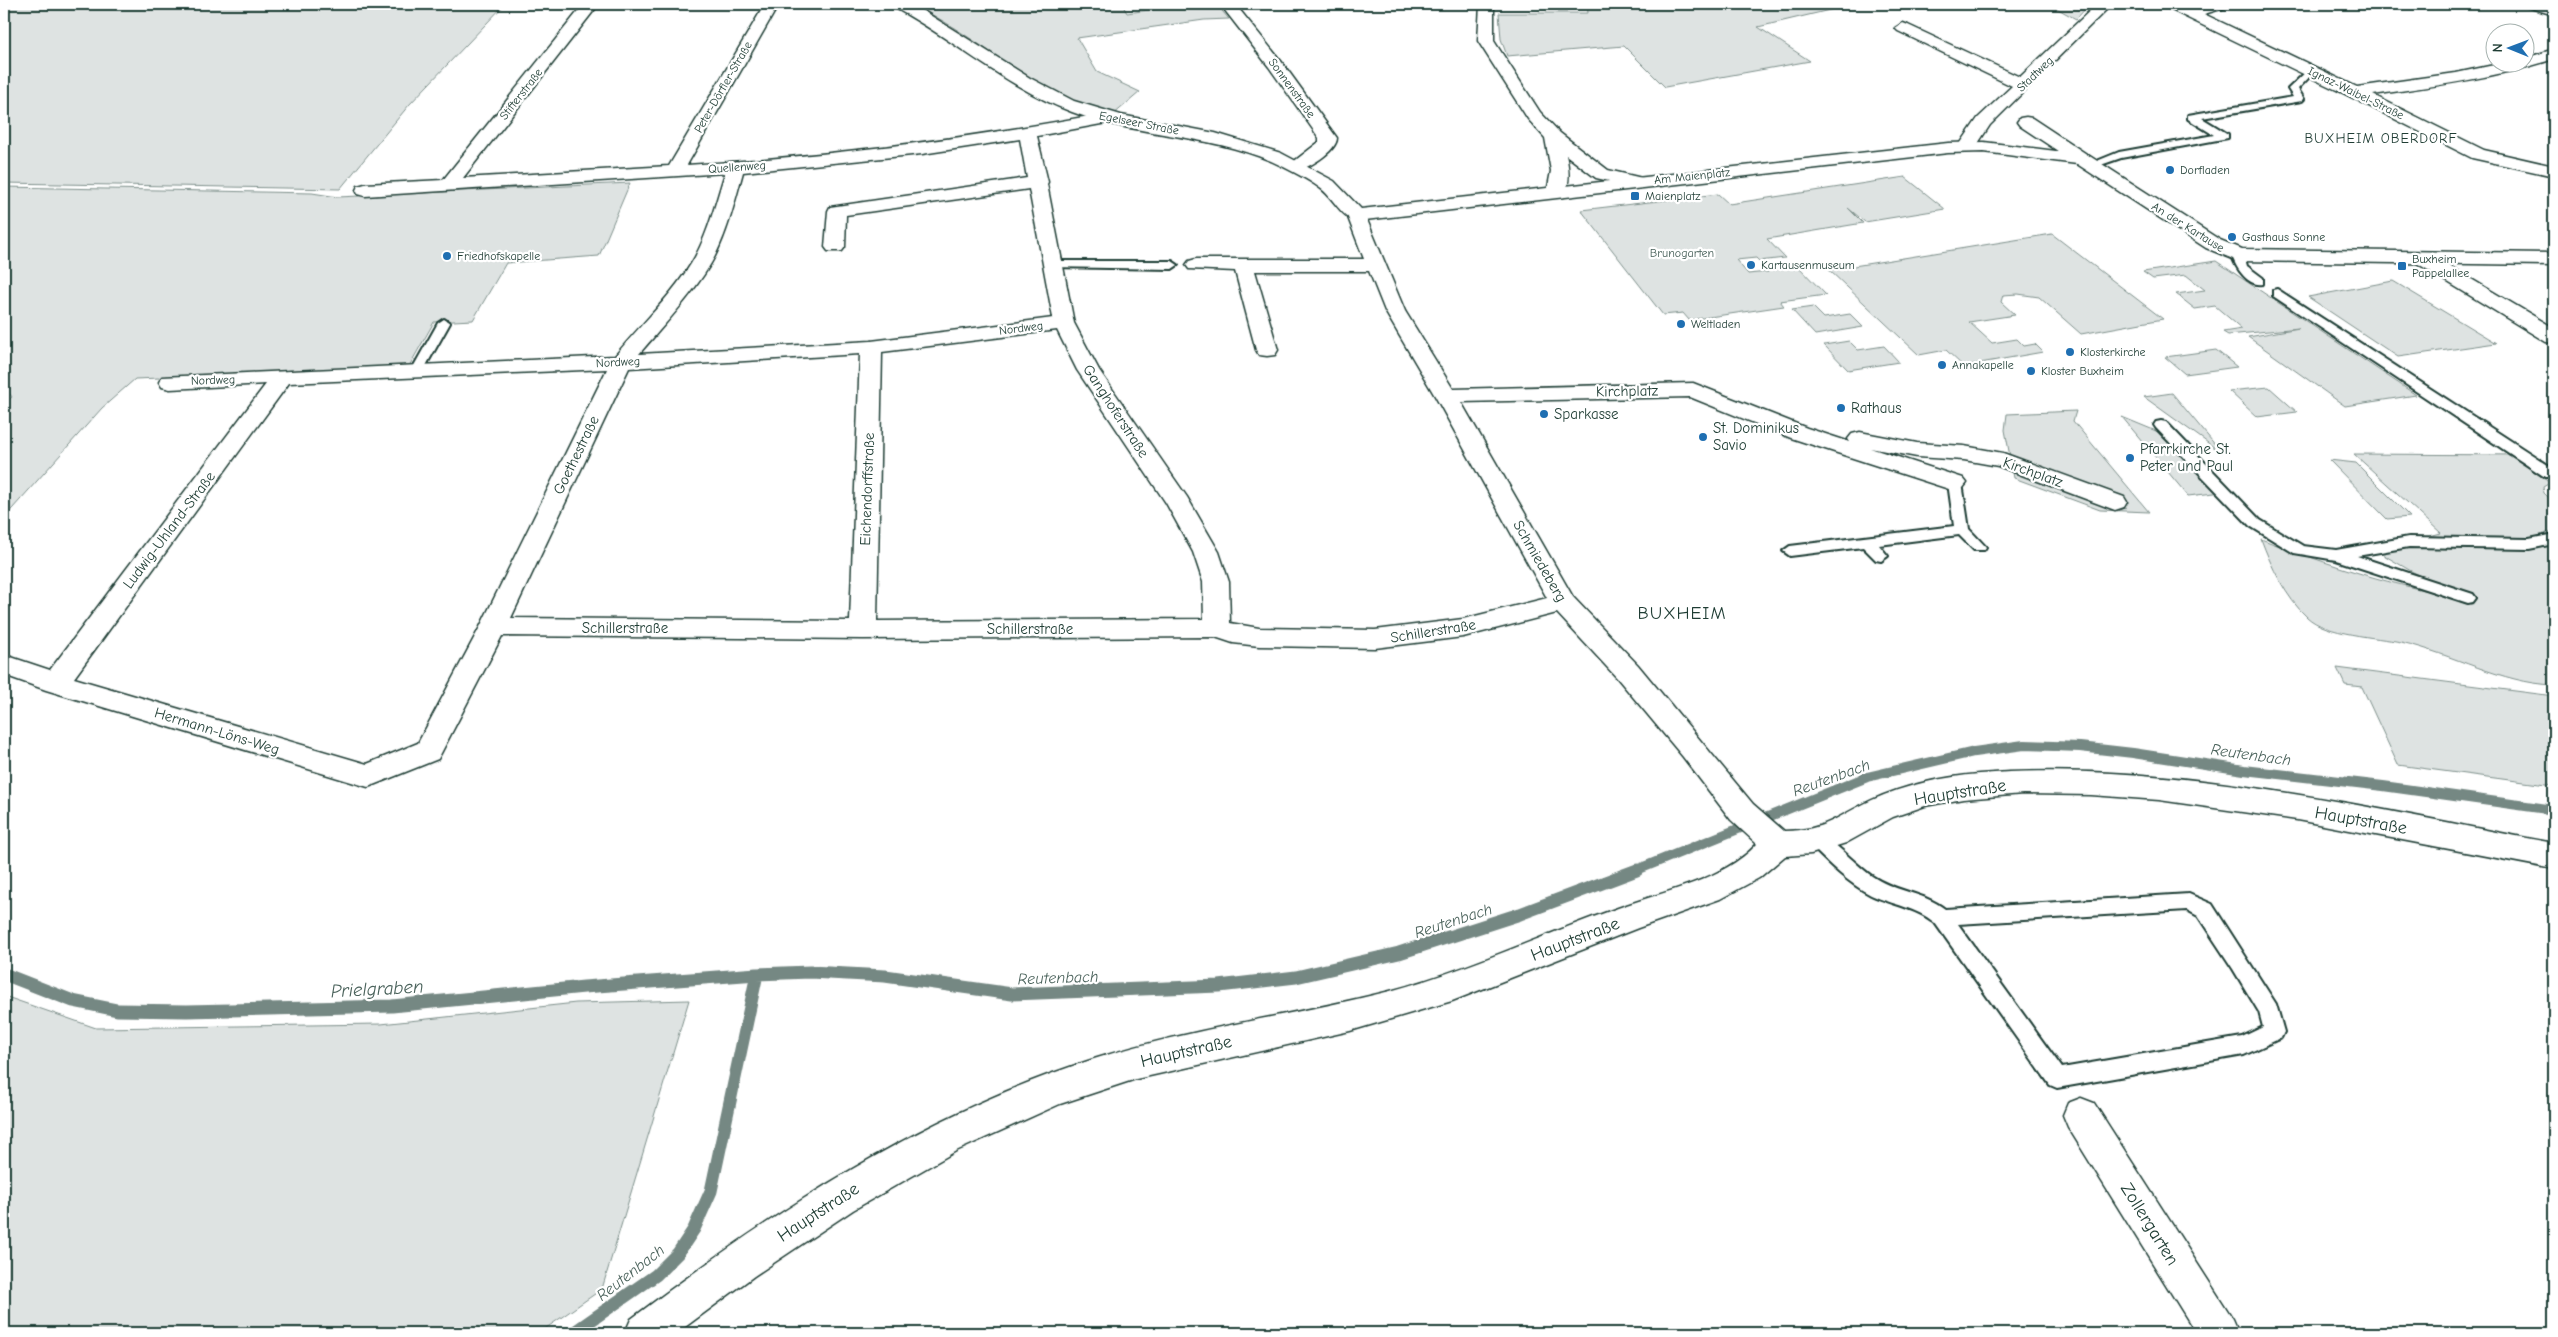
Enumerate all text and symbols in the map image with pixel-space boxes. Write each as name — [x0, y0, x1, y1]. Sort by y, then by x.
north arrow — [2486, 22, 2536, 72]
street label: Peter-Dörfler-Straße — [691, 39, 755, 135]
text: N — [2489, 43, 2506, 52]
street label: Stadtweg — [2014, 53, 2056, 95]
street label: Sonnenstraße — [1266, 55, 1318, 121]
street label: Ignaz-Waibel-Straße — [2306, 64, 2406, 122]
street label: Stifterstraße — [497, 65, 545, 123]
street label: Egelseer Straße — [1098, 108, 1180, 138]
district label: BUXHEIM OBERDORF — [2304, 130, 2458, 147]
street label: Quellenweg — [708, 158, 766, 176]
place label: Dorfladen — [2180, 163, 2230, 177]
marker: Dorfladen — [2164, 164, 2176, 176]
street label: Am Maienplatz — [1653, 165, 1731, 187]
place label: Maienplatz — [1645, 189, 1701, 203]
marker: Maienplatz — [1629, 190, 1641, 202]
street label: An der Kartause — [2149, 199, 2227, 255]
place label: Gasthaus Sonne — [2242, 230, 2325, 244]
marker: Gasthaus Sonne — [2226, 231, 2238, 243]
park label: Brunogarten — [1650, 246, 1714, 260]
place label: Friedhofskapelle — [457, 249, 540, 263]
marker: Friedhofskapelle — [441, 250, 453, 262]
place label: Buxheim Pappelallee — [2412, 252, 2469, 280]
place label: Kartausenmuseum — [1761, 258, 1855, 272]
marker: Kartausenmuseum — [1745, 259, 1757, 271]
marker: Buxheim Pappelallee — [2396, 260, 2408, 272]
place label: Weltladen — [1691, 317, 1741, 331]
street label: Nordweg — [998, 318, 1044, 338]
marker: Weltladen — [1675, 318, 1687, 330]
place label: Klosterkirche — [2080, 345, 2146, 359]
marker: Klosterkirche — [2064, 346, 2076, 358]
street label: Nordweg — [595, 354, 641, 370]
place label: Annakapelle — [1952, 358, 2014, 372]
marker: Annakapelle — [1936, 359, 1948, 371]
street label: Ganghoferstraße — [1079, 361, 1153, 461]
place label: Kloster Buxheim — [2041, 364, 2124, 378]
marker: Kloster Buxheim — [2025, 365, 2037, 377]
street label: Nordweg — [191, 372, 235, 388]
street label: Kirchplatz — [1596, 381, 1659, 401]
place label: Rathaus — [1851, 399, 1901, 417]
marker: Rathaus — [1835, 402, 1847, 414]
place label: Sparkasse — [1554, 405, 1619, 423]
marker: Sparkasse — [1538, 408, 1550, 420]
street label: Goethestraße — [549, 412, 603, 497]
place label: St. Dominikus Savio — [1713, 419, 1799, 454]
marker: St. Dominikus Savio — [1697, 431, 1709, 443]
street label: Eichendorffstraße — [856, 432, 878, 546]
place label: Pfarrkirche St. Peter und Paul — [2140, 440, 2233, 475]
marker: Pfarrkirche St. Peter und Paul — [2124, 452, 2136, 464]
street label: Kirchplatz — [2001, 453, 2066, 491]
street label: Ludwig-Uhland-Straße — [119, 467, 219, 592]
street label: Schmiedeberg — [1509, 517, 1571, 605]
district label: BUXHEIM — [1638, 603, 1726, 624]
street label: Schillerstraße — [1389, 615, 1478, 647]
street label: Schillerstraße — [582, 619, 669, 637]
street label: Schillerstraße — [987, 620, 1074, 638]
street label: Hermann-Löns-Weg — [152, 703, 282, 759]
water label: Reutenbach — [2210, 740, 2292, 770]
water label: Reutenbach — [1790, 756, 1872, 800]
street label: Hauptstraße — [1912, 775, 2008, 810]
street label: Hauptstraße — [2313, 802, 2409, 839]
water label: Reutenbach — [1412, 900, 1495, 942]
street label: Hauptstraße — [1528, 913, 1622, 966]
water label: Reutenbach — [1017, 968, 1099, 988]
water label: Prielgraben — [330, 976, 424, 1002]
street label: Hauptstraße — [1138, 1031, 1234, 1072]
street label: Hauptstraße — [773, 1178, 863, 1247]
street label: Zollergarten — [2116, 1179, 2183, 1269]
water label: Reutenbach — [593, 1241, 668, 1305]

